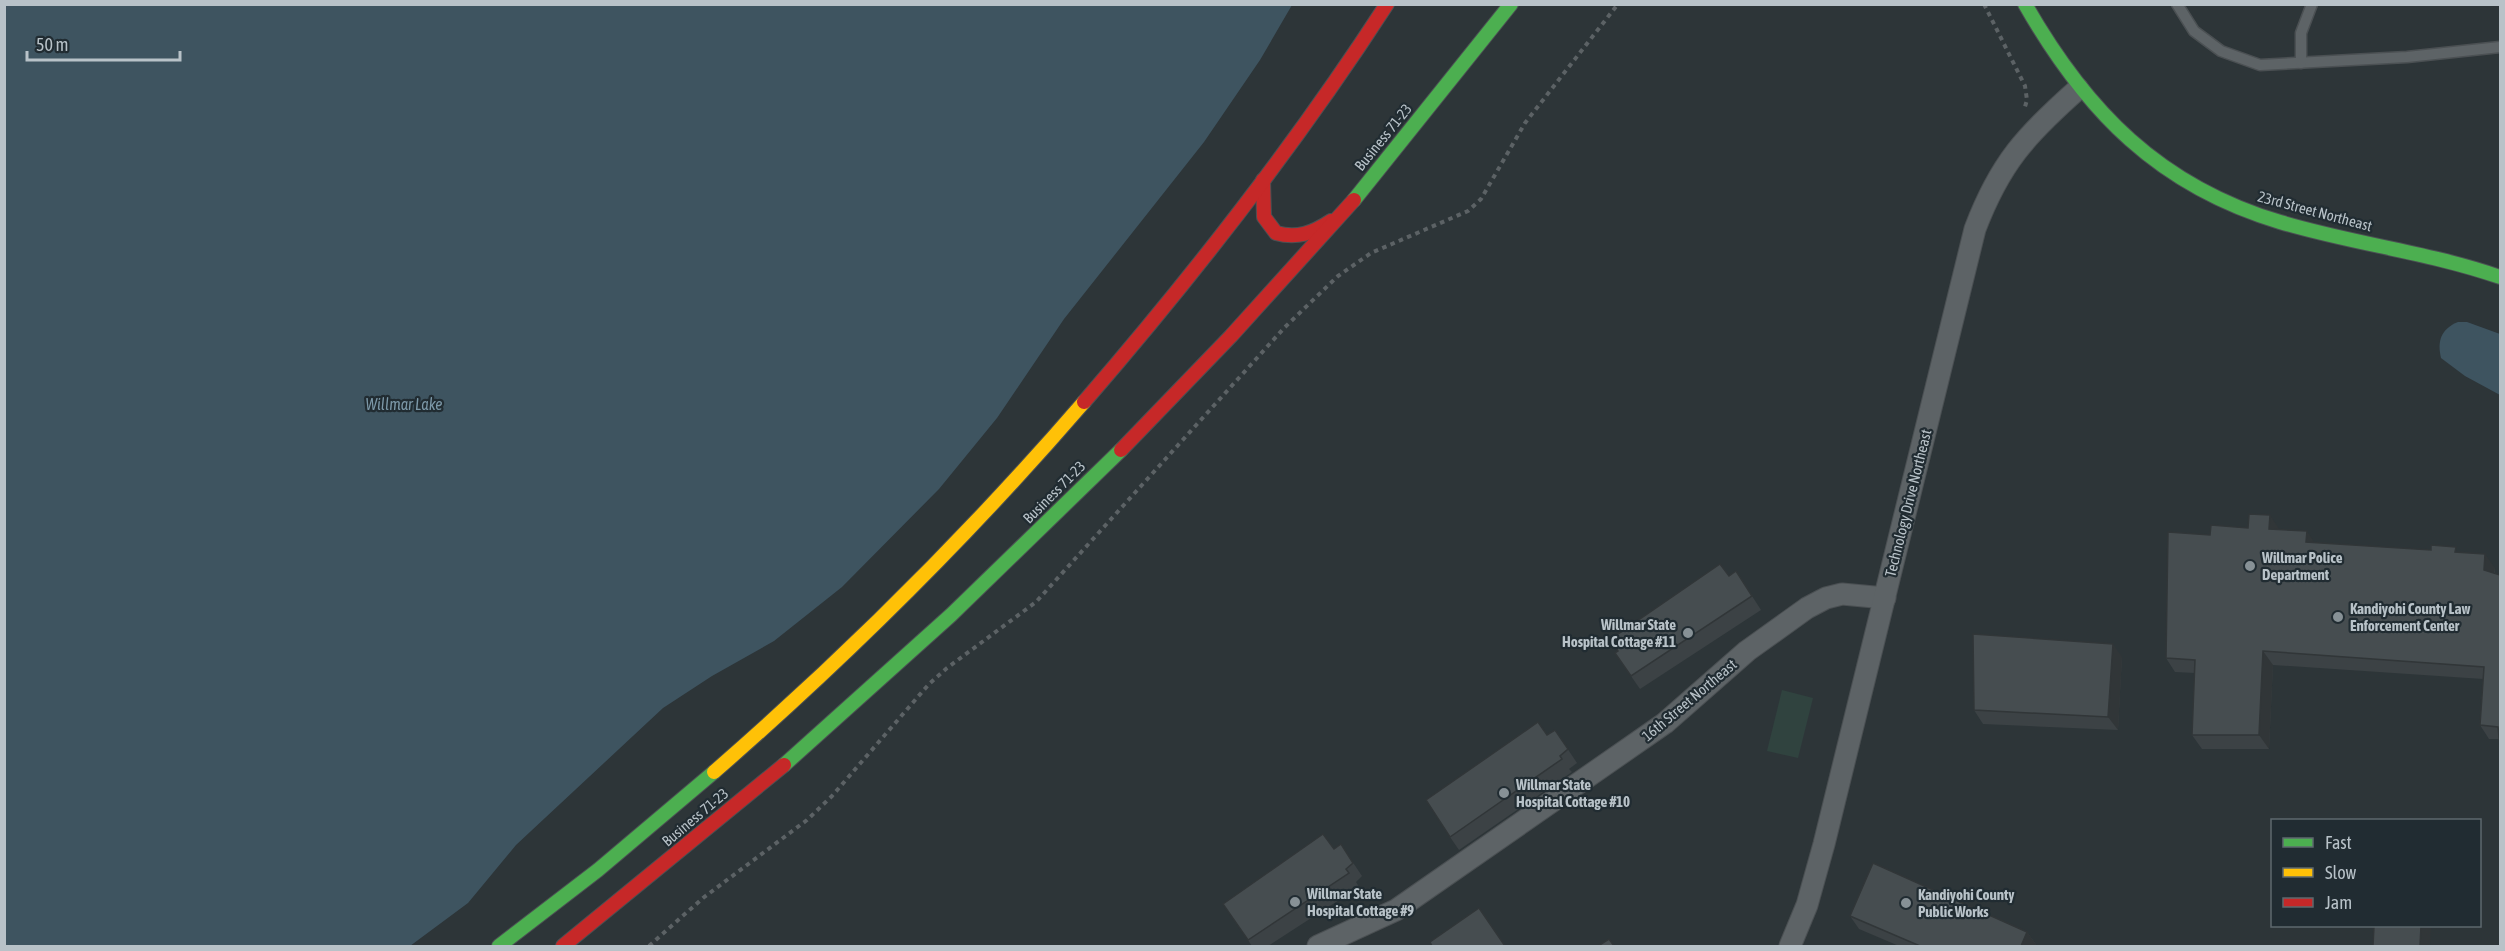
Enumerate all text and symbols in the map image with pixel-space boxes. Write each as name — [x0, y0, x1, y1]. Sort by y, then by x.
scale bar — [27, 24, 180, 62]
text: 50 m — [36, 34, 68, 55]
street label: Business 71-23 — [1351, 100, 1415, 174]
street label: 23rd Street Northeast — [2256, 188, 2374, 234]
water label: Willmar Lake — [365, 395, 443, 413]
street label: Technology Drive Northeast — [1881, 427, 1935, 579]
street label: Business 71-23 — [1019, 457, 1089, 527]
place label: Willmar Police Department — [2261, 549, 2343, 583]
marker: Willmar Police Department — [2243, 559, 2257, 573]
place label: Kandiyohi County Law Enforcement Center — [2350, 600, 2470, 634]
marker: Kandiyohi County Law Enforcement Center — [2331, 610, 2345, 624]
place label: Willmar State Hospital Cottage #11 — [1562, 616, 1676, 650]
marker: Willmar State Hospital Cottage #11 — [1681, 626, 1695, 640]
street label: 16th Street Northeast — [1638, 656, 1740, 744]
place label: Willmar State Hospital Cottage #10 — [1515, 776, 1630, 810]
street label: Business 71-23 — [658, 784, 732, 850]
marker: Willmar State Hospital Cottage #10 — [1497, 786, 1511, 800]
legend — [2271, 819, 2481, 927]
text: Fast — [2325, 832, 2352, 853]
text: Slow — [2325, 862, 2356, 883]
place label: Willmar State Hospital Cottage #9 — [1306, 885, 1414, 919]
place label: Kandiyohi County Public Works — [1918, 886, 2015, 920]
text: Jam — [2325, 892, 2352, 913]
marker: Willmar State Hospital Cottage #9 — [1288, 895, 1302, 909]
marker: Kandiyohi County Public Works — [1899, 896, 1913, 910]

